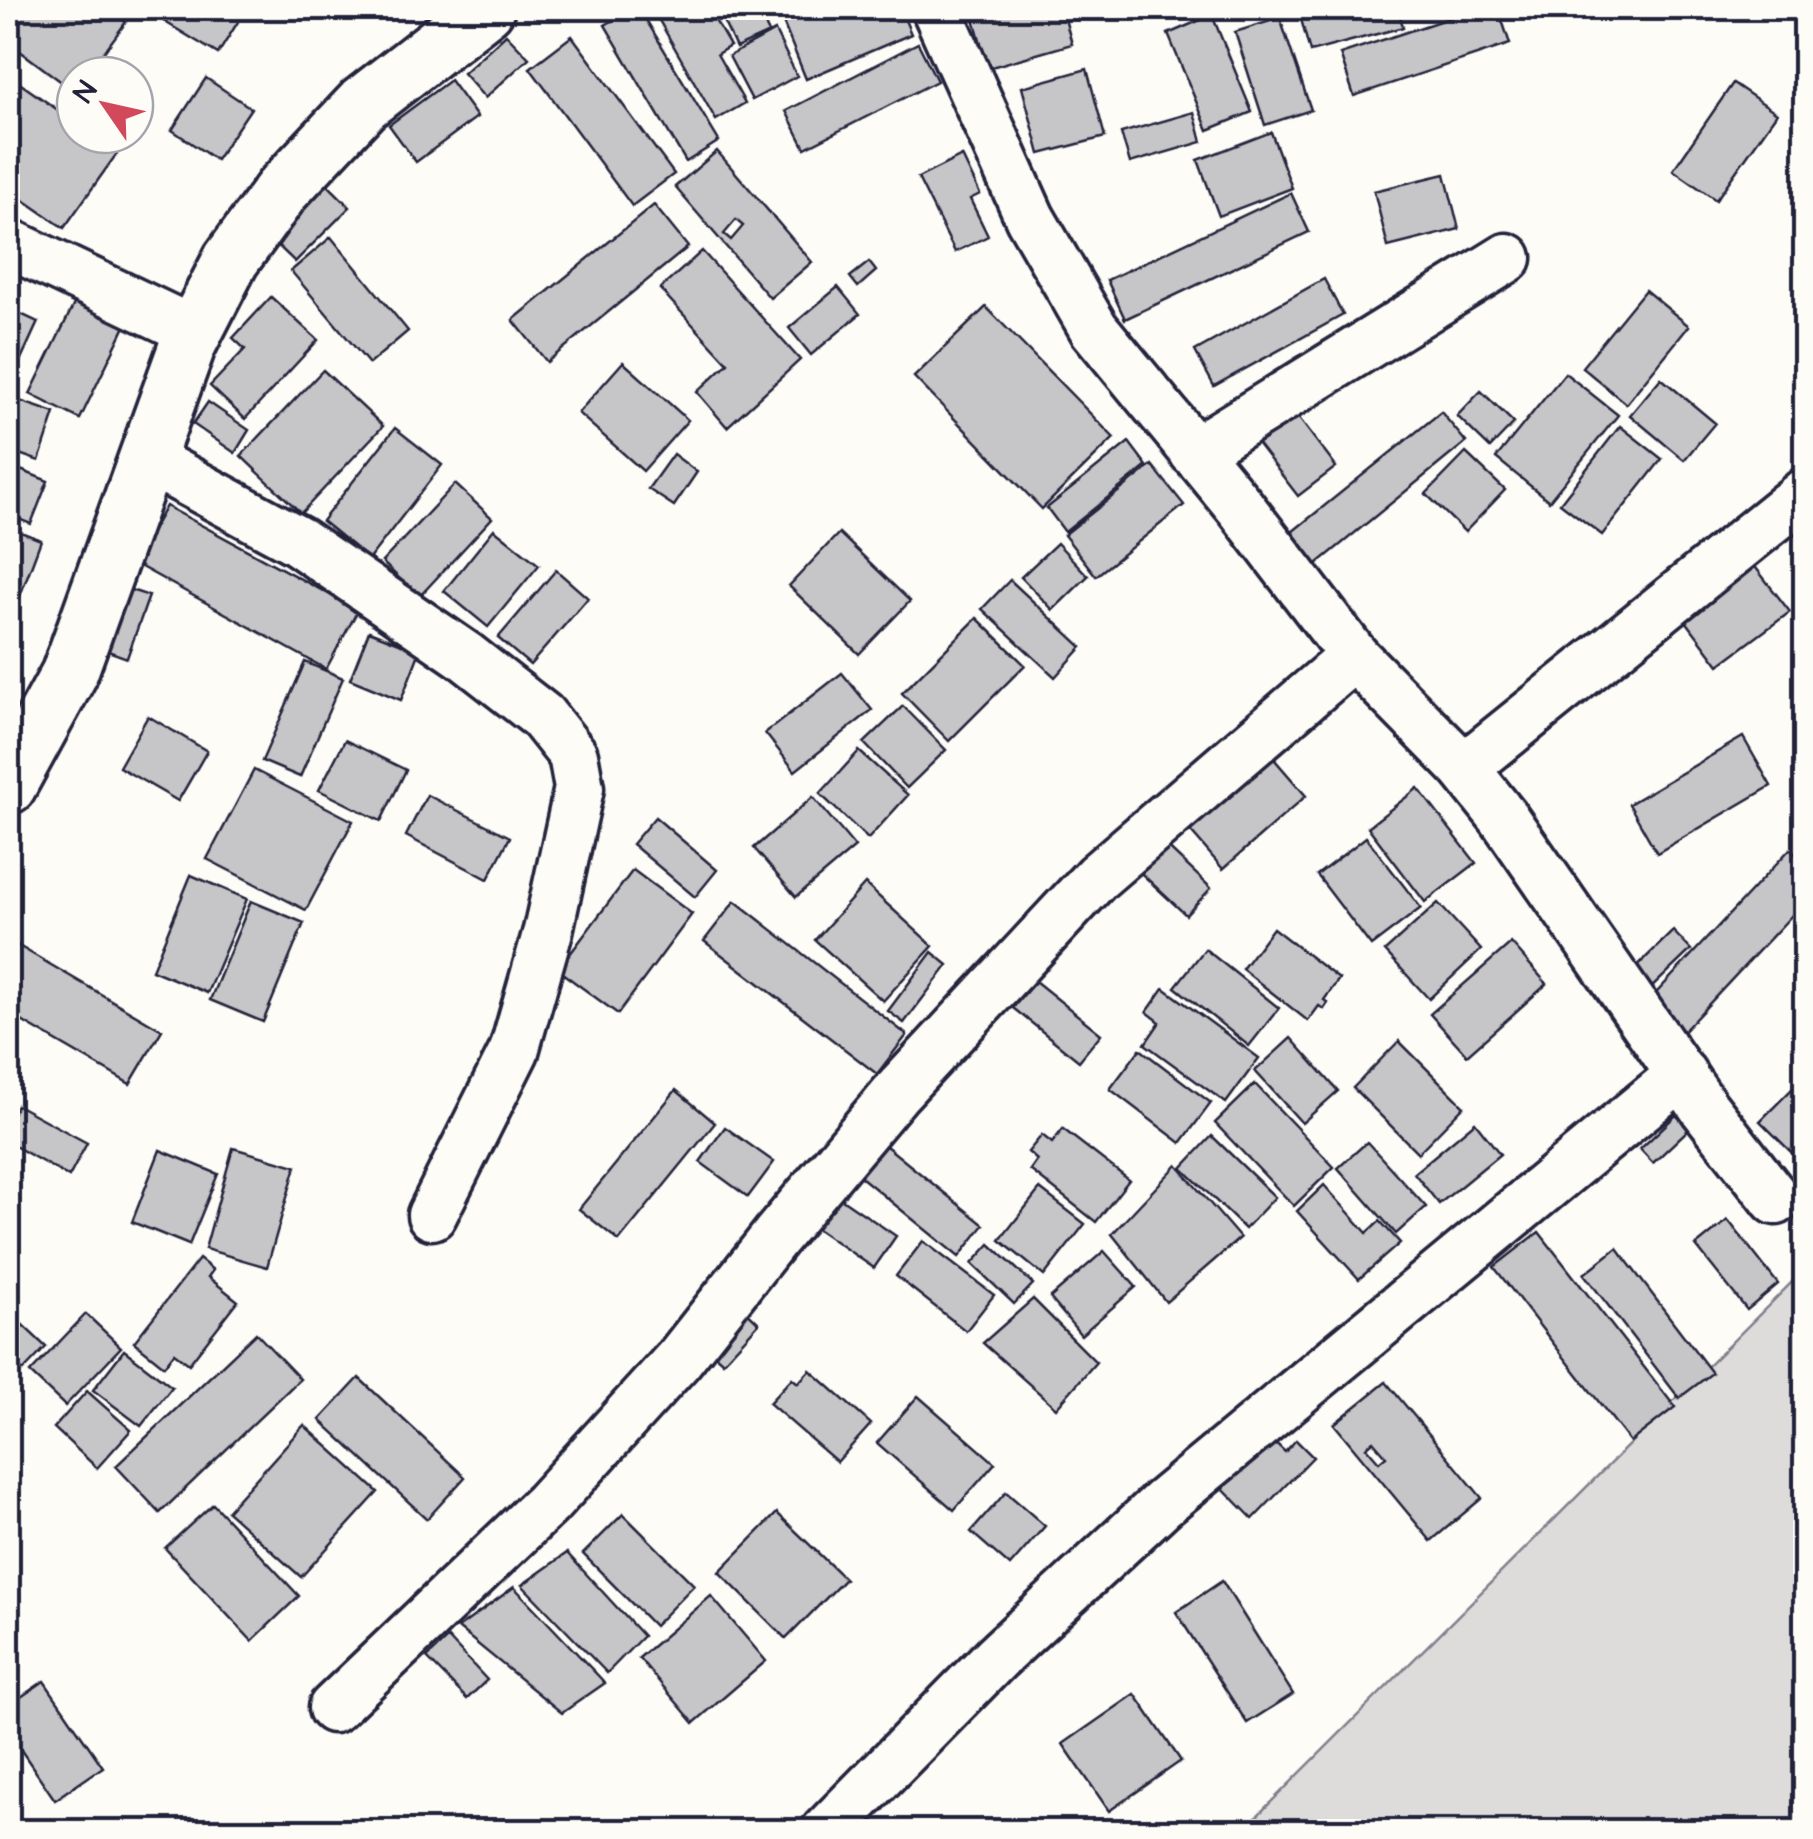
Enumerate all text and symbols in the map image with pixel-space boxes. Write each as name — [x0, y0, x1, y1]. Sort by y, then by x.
north arrow — [55, 55, 155, 155]
text: N — [64, 73, 107, 110]

